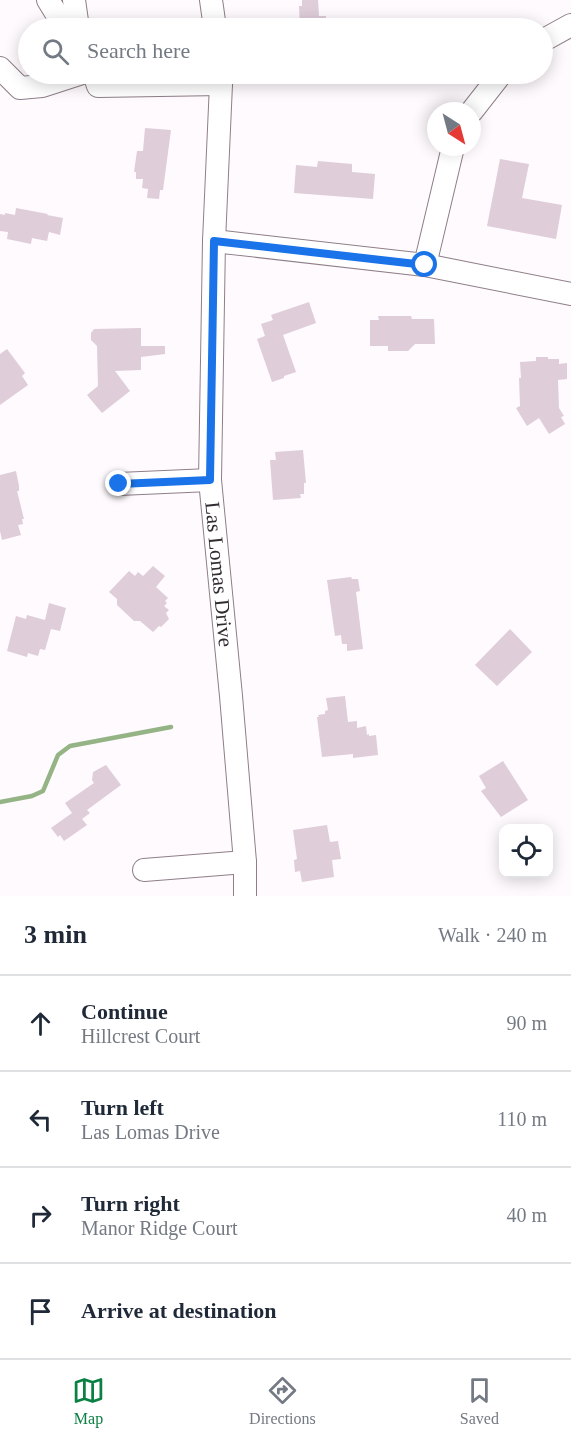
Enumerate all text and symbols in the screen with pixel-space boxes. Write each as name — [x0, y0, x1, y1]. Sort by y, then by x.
search box — [18, 18, 553, 84]
icon: search — [39, 35, 72, 68]
text: Search here — [87, 38, 190, 63]
north arrow — [427, 102, 481, 156]
route start — [411, 251, 437, 277]
route end — [105, 470, 131, 496]
street label: Las Lomas Drive — [200, 501, 238, 648]
map controls — [499, 824, 553, 878]
button: locate — [499, 824, 553, 878]
text: 3 min — [24, 920, 87, 949]
text: Walk · 240 m — [438, 924, 547, 946]
text: Continue — [81, 999, 168, 1024]
icon: ahead — [24, 1007, 57, 1040]
text: 90 m — [506, 1012, 547, 1034]
text: Hillcrest Court — [81, 1025, 200, 1047]
text: Turn left — [81, 1095, 164, 1120]
icon: left — [24, 1103, 57, 1136]
text: 110 m — [497, 1108, 547, 1130]
text: Las Lomas Drive — [81, 1121, 220, 1143]
text: Turn right — [81, 1191, 180, 1216]
icon: right — [24, 1199, 57, 1232]
text: 40 m — [506, 1204, 547, 1226]
text: Manor Ridge Court — [81, 1217, 238, 1239]
icon: arrive — [24, 1295, 57, 1328]
text: Arrive at destination — [81, 1298, 277, 1323]
tab: Map — [72, 1374, 105, 1428]
tab: Directions — [249, 1374, 316, 1428]
tab: Saved — [460, 1374, 499, 1428]

